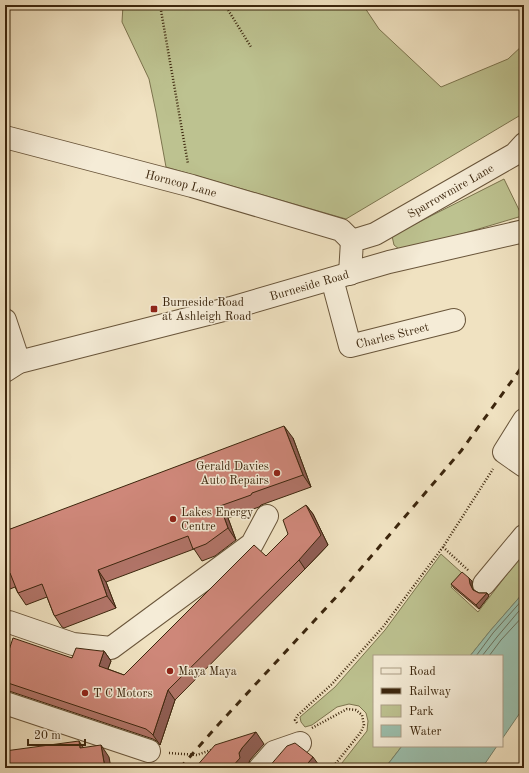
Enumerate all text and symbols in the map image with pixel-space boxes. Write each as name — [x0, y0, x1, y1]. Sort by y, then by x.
street label: Sparrowmire Lane — [406, 162, 496, 221]
street label: Horncop Lane — [144, 169, 218, 200]
street label: Burneside Road — [269, 269, 351, 303]
place label: Burneside Road at Ashleigh Road — [162, 297, 252, 323]
marker: Burneside Road at Ashleigh Road — [149, 304, 159, 314]
street label: Charles Street — [355, 322, 430, 351]
place label: Gerald Davies Auto Repairs — [196, 461, 269, 487]
marker: Gerald Davies Auto Repairs — [272, 468, 282, 478]
place label: Lakes Energy Centre — [181, 507, 254, 533]
marker: Lakes Energy Centre — [168, 514, 178, 524]
legend — [373, 655, 503, 747]
marker: Maya Maya — [165, 666, 175, 676]
place label: Maya Maya — [178, 666, 237, 678]
text: Road — [409, 666, 436, 678]
text: Railway — [409, 686, 452, 698]
marker: T C Motors — [80, 688, 90, 698]
place label: T C Motors — [93, 688, 153, 700]
text: Park — [409, 706, 434, 718]
scale bar — [28, 721, 85, 747]
text: Water — [409, 726, 442, 738]
text: 20 m — [34, 730, 61, 742]

